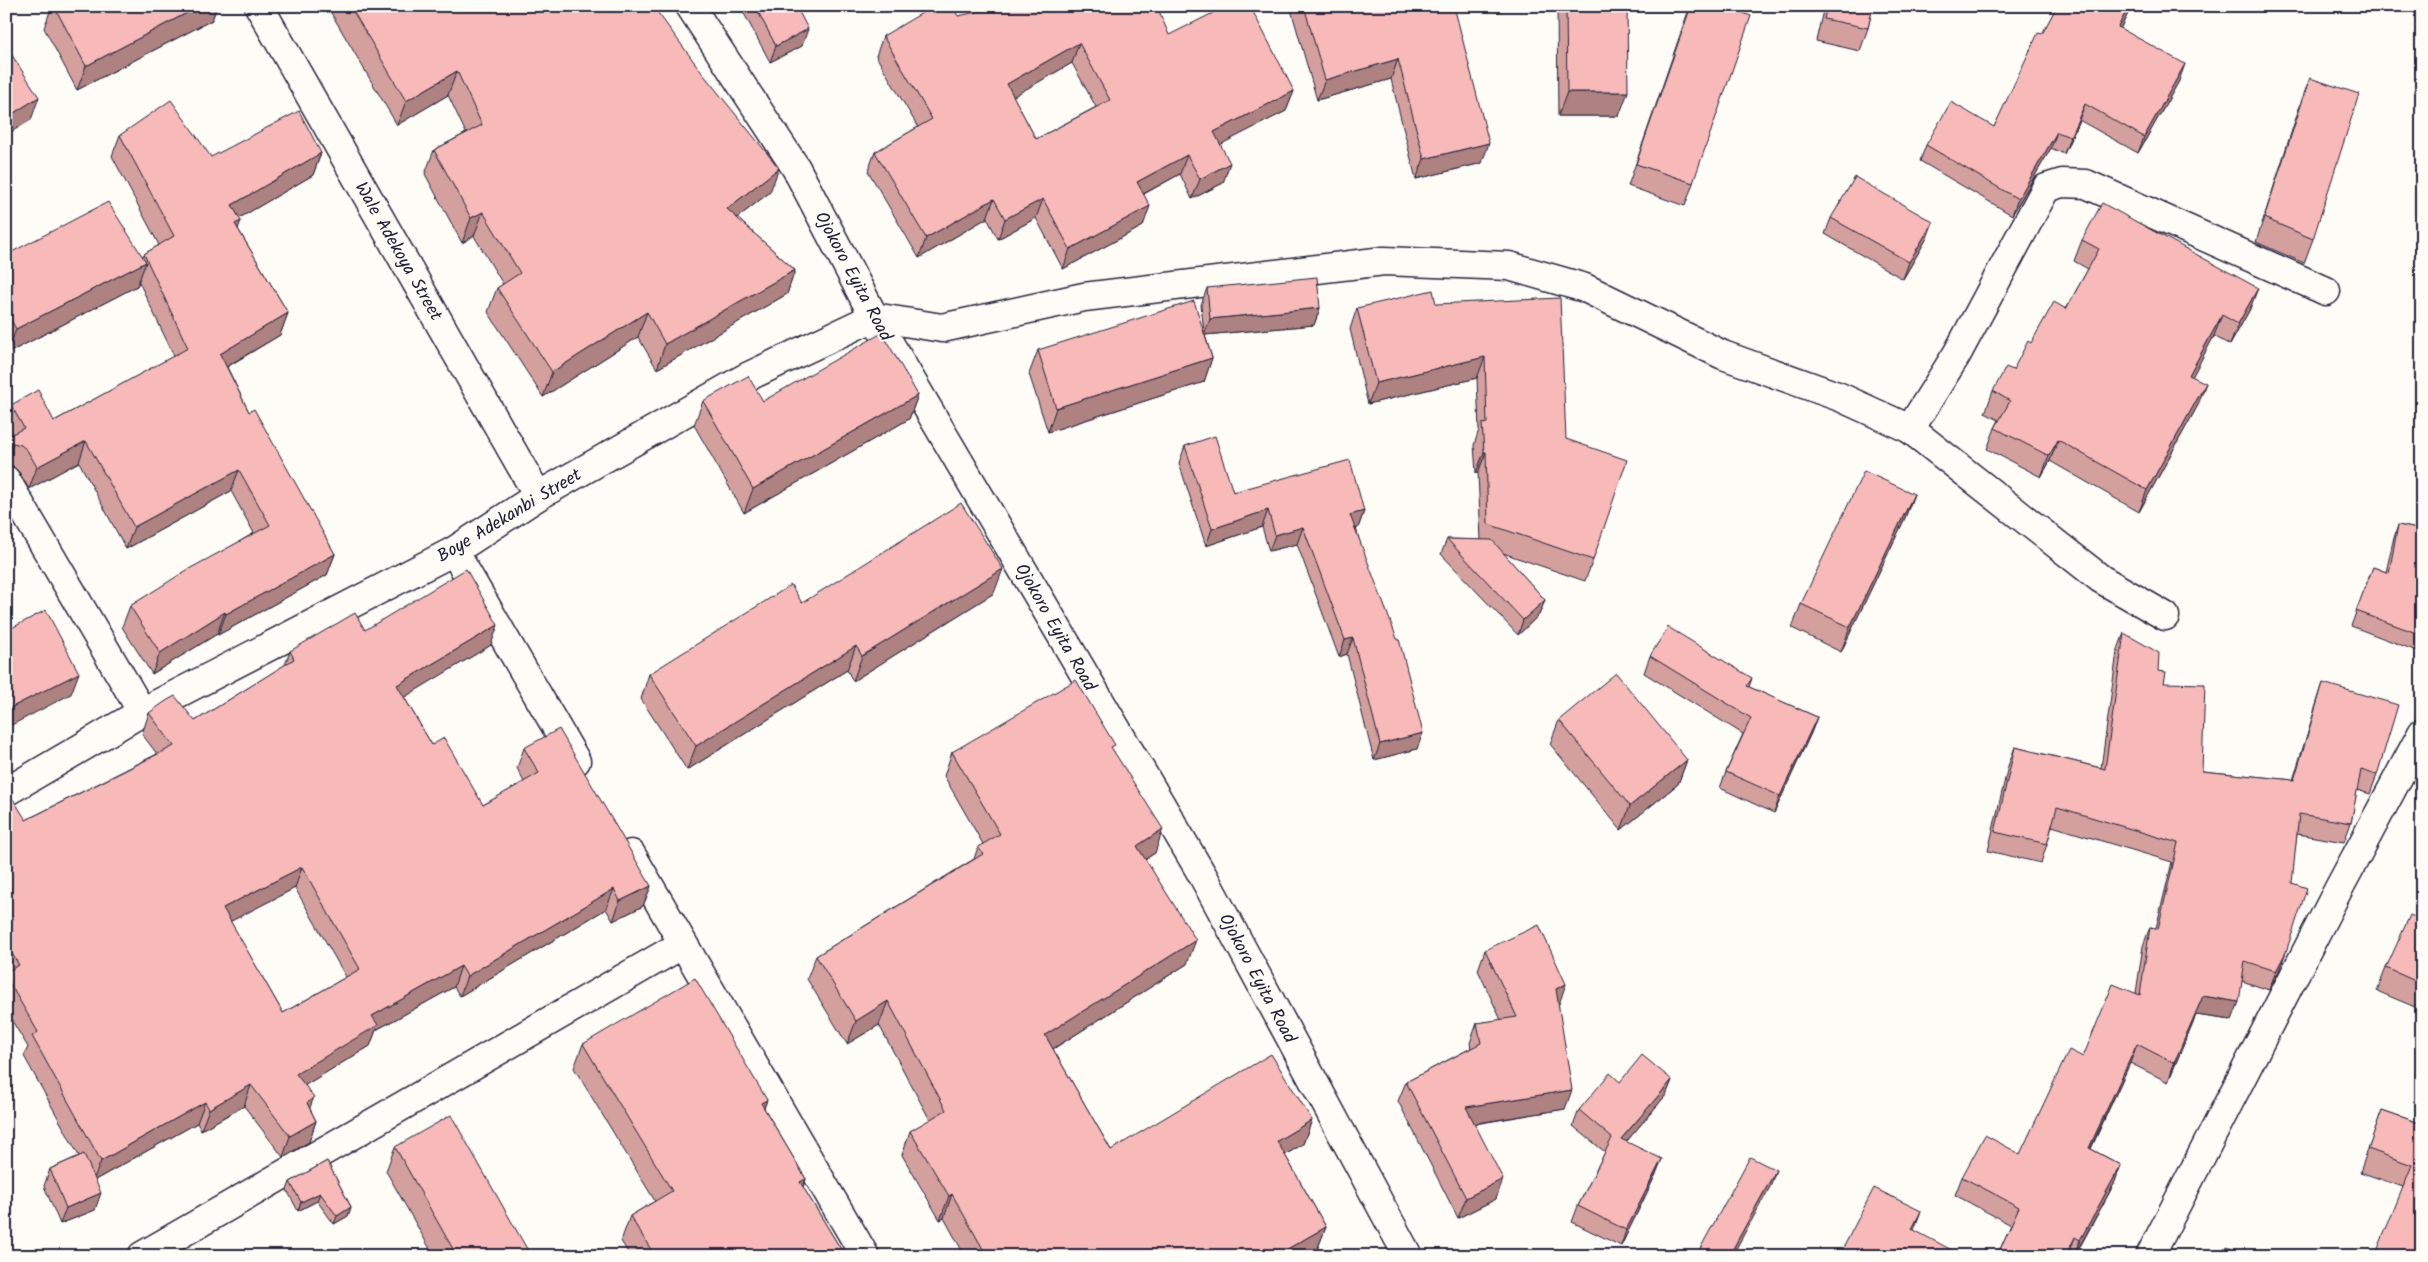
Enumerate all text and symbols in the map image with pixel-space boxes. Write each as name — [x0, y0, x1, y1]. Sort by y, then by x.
street label: Wale Adekoya Street — [346, 177, 450, 328]
street label: Ojokoro Eyita Road — [806, 206, 900, 348]
street label: Boye Adekanbi Street — [432, 461, 589, 571]
street label: Ojokoro Eyita Road — [1006, 558, 1104, 698]
street label: Ojokoro Eyita Road — [1210, 908, 1304, 1050]

